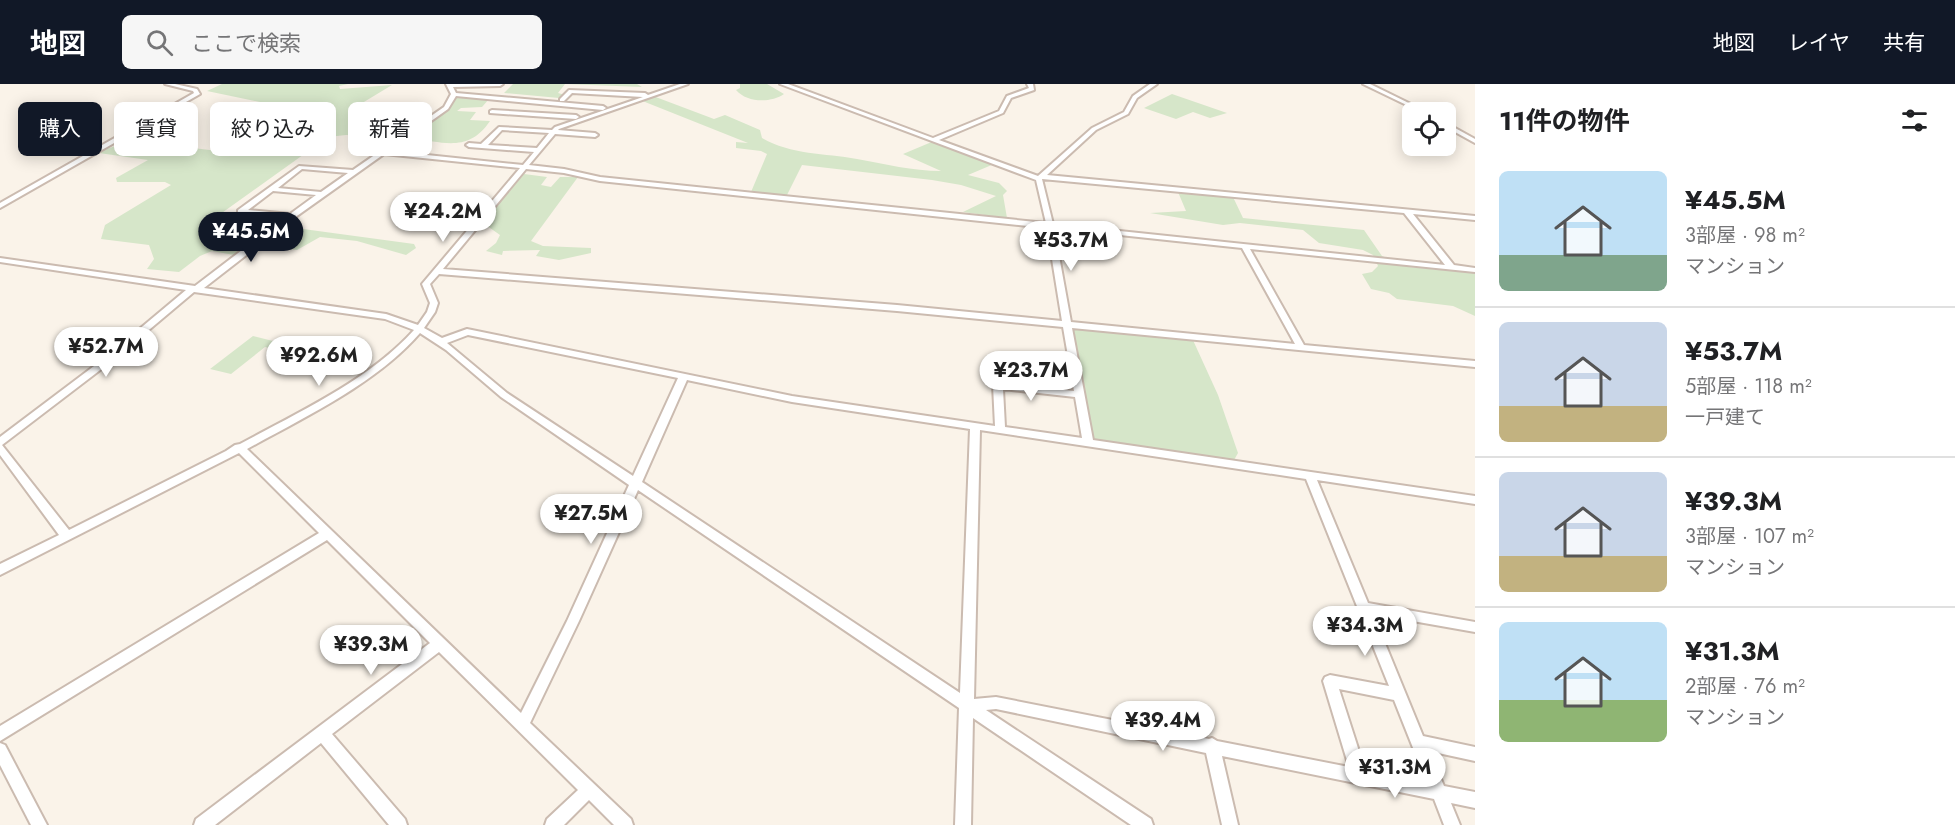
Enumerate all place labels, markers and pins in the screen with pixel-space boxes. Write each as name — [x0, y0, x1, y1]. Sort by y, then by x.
pin: ¥24.2M — [394, 192, 492, 243]
pin: ¥45.5M — [202, 212, 300, 263]
pin: ¥53.7M — [1022, 221, 1120, 272]
pin: ¥52.7M — [57, 327, 155, 378]
pin: ¥92.6M — [270, 336, 368, 387]
pin: ¥23.7M — [982, 351, 1080, 402]
pin: ¥27.5M — [542, 494, 640, 545]
pin: ¥34.3M — [1316, 606, 1414, 657]
pin: ¥39.3M — [322, 625, 420, 676]
pin: ¥39.4M — [1114, 701, 1212, 752]
pin: ¥31.3M — [1346, 748, 1444, 799]

